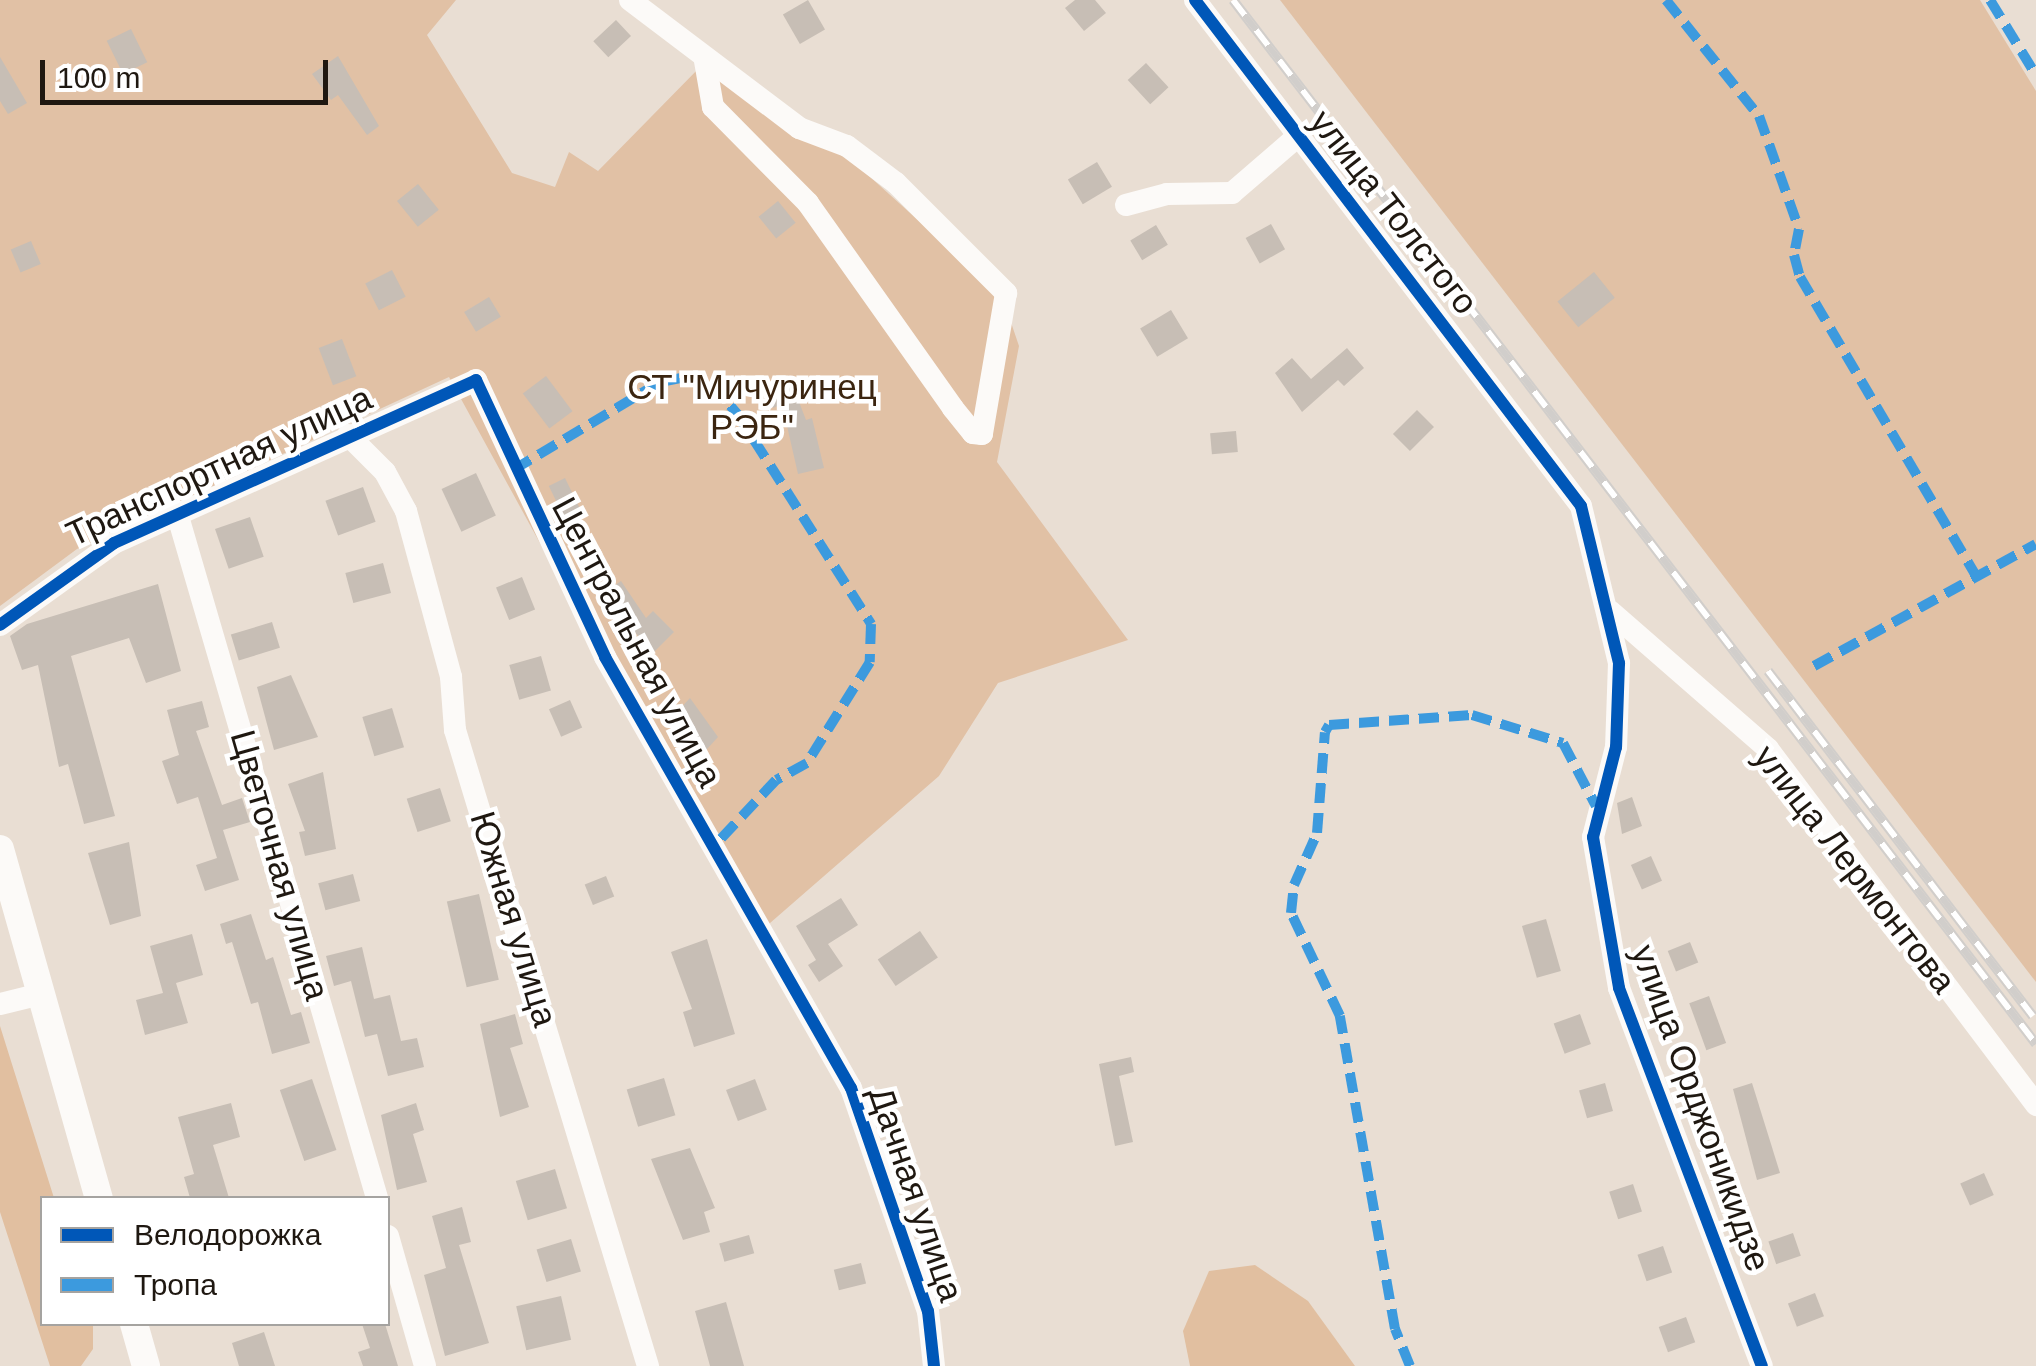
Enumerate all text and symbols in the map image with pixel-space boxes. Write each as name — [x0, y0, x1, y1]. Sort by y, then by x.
scale bar — [45, 40, 332, 102]
text: 100 m — [57, 61, 140, 94]
street label: улица Толстого — [1301, 101, 1487, 323]
park label: СТ "Мичуринец РЭБ" — [627, 366, 877, 448]
street label: Транспортная улица — [60, 377, 378, 555]
street label: Центральная улица — [543, 490, 731, 794]
street label: Цветочная улица — [221, 725, 339, 1005]
street label: улица Лермонтова — [1745, 737, 1965, 1001]
street label: Южная улица — [461, 806, 567, 1032]
street label: улица Орджоникидзе — [1622, 939, 1780, 1277]
street label: Дачная улица — [860, 1081, 972, 1307]
legend — [40, 1196, 390, 1326]
text: Велодорожка — [134, 1218, 321, 1251]
text: Тропа — [134, 1268, 217, 1301]

